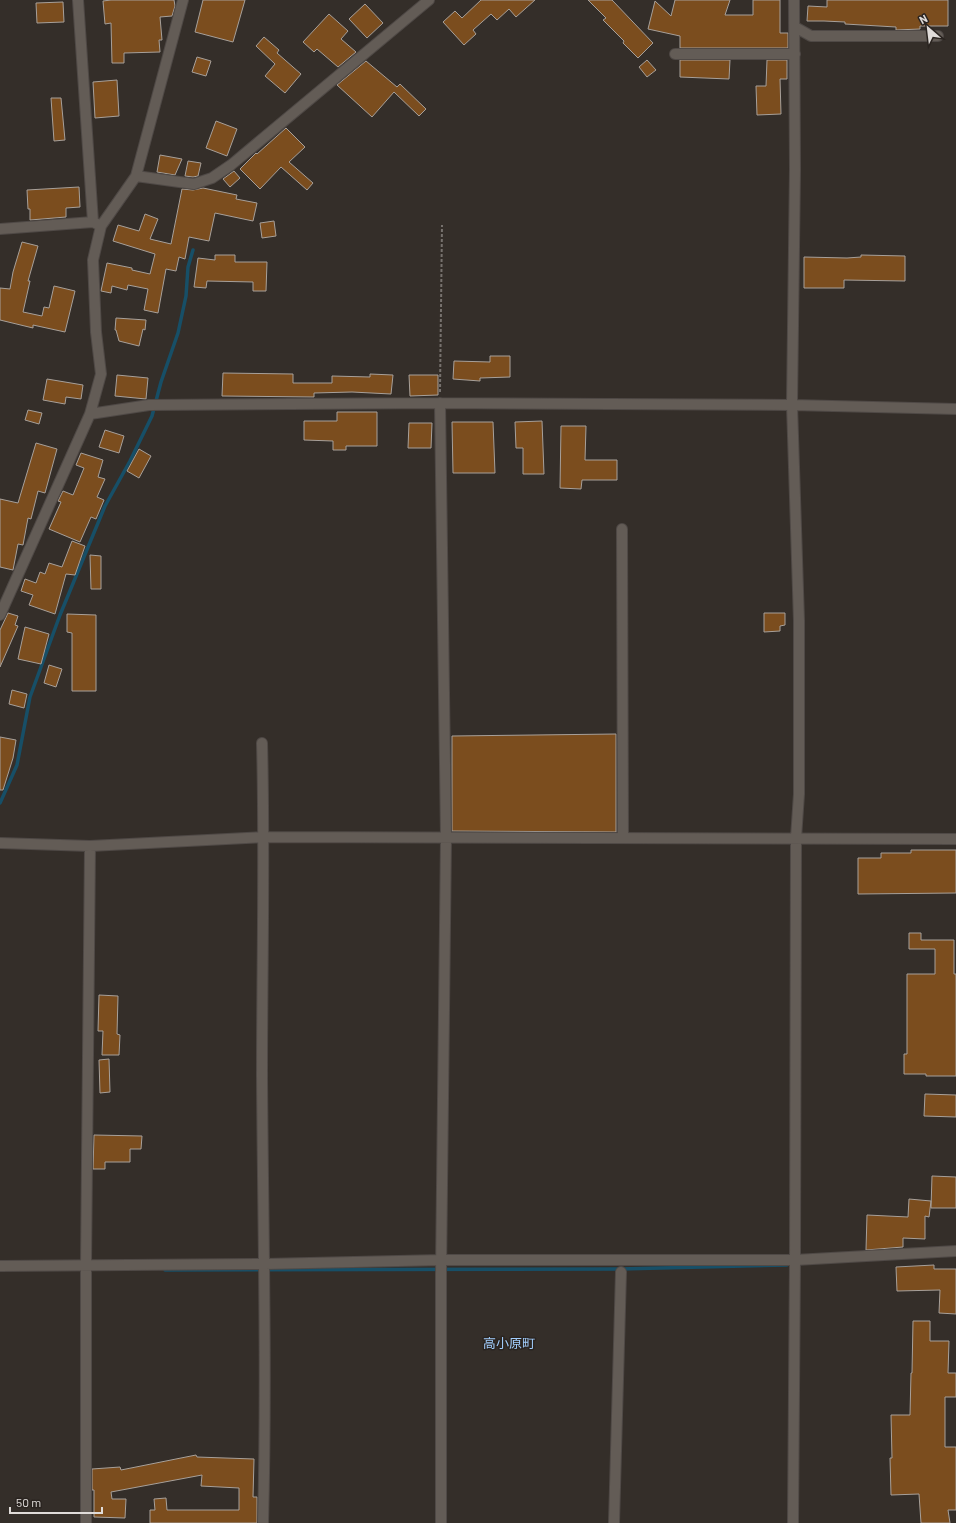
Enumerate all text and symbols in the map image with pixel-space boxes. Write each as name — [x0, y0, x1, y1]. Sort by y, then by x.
north arrow — [908, 8, 948, 48]
text: N — [917, 11, 929, 26]
district label: 高小原町 — [483, 1335, 535, 1351]
scale bar — [10, 1489, 102, 1515]
text: 50 m — [16, 1495, 41, 1509]

